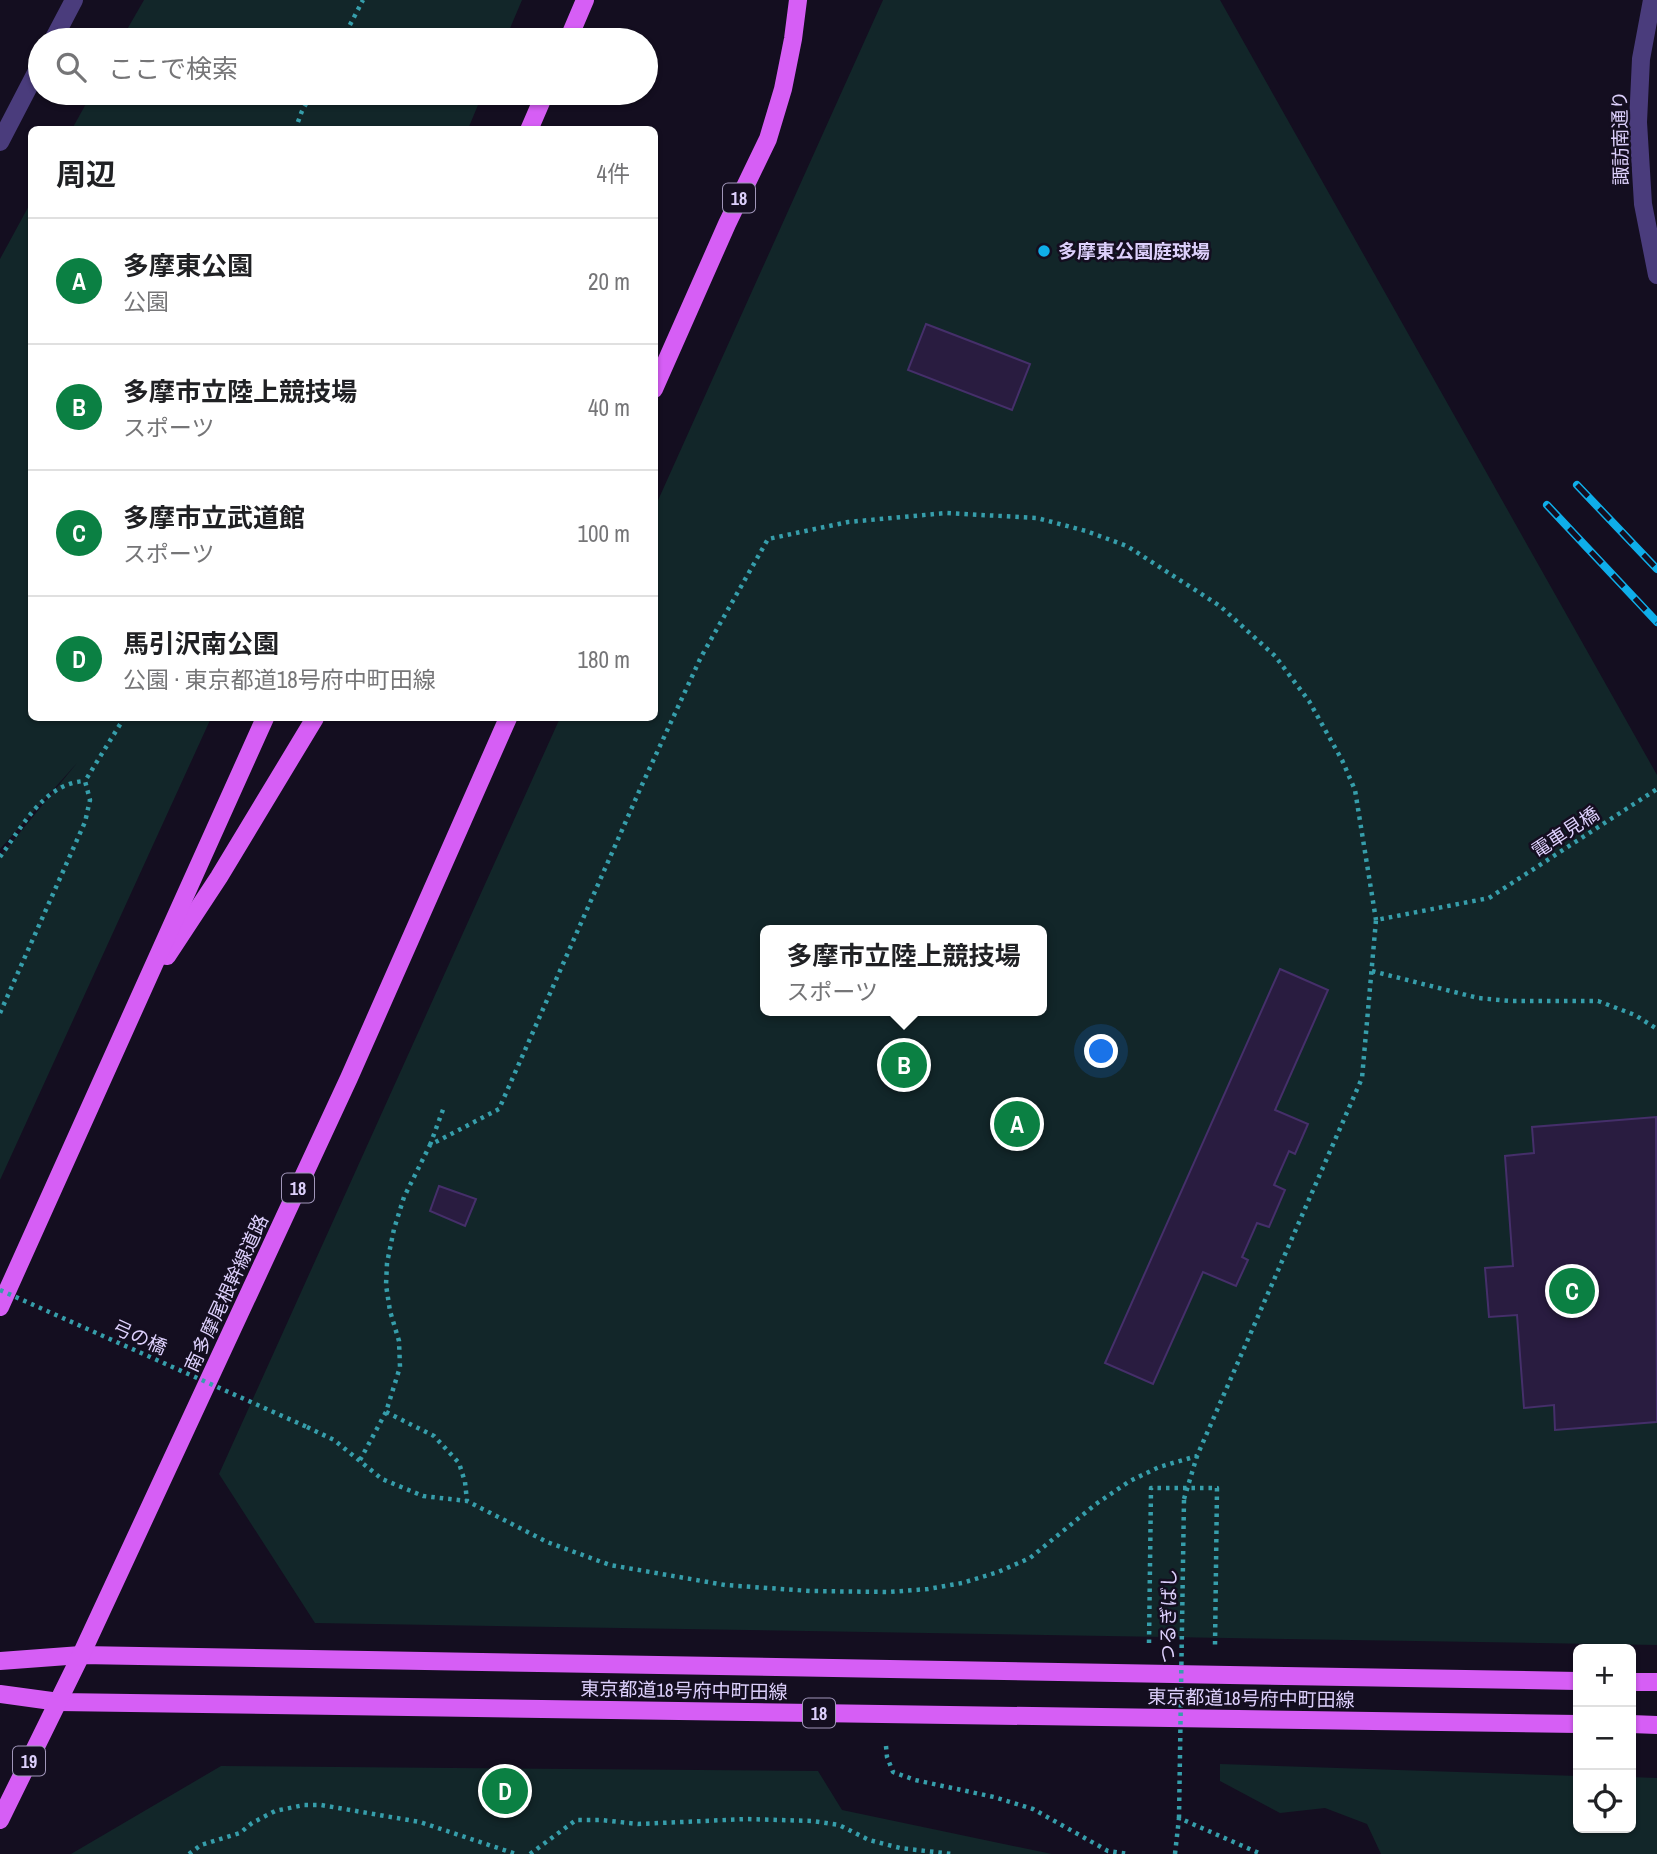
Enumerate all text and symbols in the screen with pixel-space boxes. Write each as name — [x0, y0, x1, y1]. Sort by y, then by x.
search box — [28, 28, 658, 105]
icon: search — [52, 48, 90, 86]
text: ここで検索 — [108, 51, 238, 86]
street label: 諏訪南通り — [1606, 90, 1634, 186]
text: 周辺 — [56, 154, 116, 194]
text: 4件 — [597, 158, 630, 189]
road number: 18 — [723, 183, 755, 212]
place label: 多摩東公園庭球場 — [1058, 238, 1210, 264]
marker: 多摩東公園庭球場 — [1036, 243, 1052, 259]
text: 多摩東公園 — [123, 248, 253, 283]
text: A — [72, 266, 86, 297]
text: 20 m — [588, 266, 630, 297]
text: 公園 — [123, 286, 169, 317]
text: 多摩市立陸上競技場 — [123, 374, 357, 409]
text: B — [72, 392, 86, 423]
text: 40 m — [588, 392, 630, 423]
text: スポーツ — [123, 412, 215, 443]
text: 多摩市立武道館 — [123, 500, 305, 535]
text: C — [72, 518, 86, 549]
text: 100 m — [578, 518, 630, 549]
text: スポーツ — [123, 538, 215, 569]
text: 馬引沢南公園 — [123, 626, 279, 661]
text: D — [72, 644, 86, 675]
text: 180 m — [578, 644, 630, 675]
text: 公園 · 東京都道18号府中町田線 — [123, 664, 436, 695]
street label: 電車見橋 — [1526, 800, 1604, 864]
popup — [760, 925, 1047, 1016]
text: 多摩市立陸上競技場 — [786, 938, 1021, 973]
text: スポーツ — [786, 976, 878, 1007]
your location — [1084, 1034, 1118, 1068]
pin: B — [881, 1039, 927, 1091]
pin: A — [994, 1098, 1040, 1150]
road number: 18 — [282, 1174, 314, 1203]
street label: 南多摩尾根幹線道路 — [178, 1210, 274, 1376]
pin: C — [1549, 1265, 1595, 1317]
street label: 弓の橋 — [109, 1314, 171, 1360]
street label: つるぎばし — [1154, 1568, 1182, 1664]
map controls — [1573, 1644, 1636, 1833]
button: + — [1573, 1644, 1636, 1707]
street label: 東京都道18号府中町田線 — [580, 1675, 788, 1705]
street label: 東京都道18号府中町田線 — [1147, 1683, 1355, 1713]
road number: 18 — [803, 1698, 835, 1728]
button: − — [1573, 1707, 1636, 1770]
road number: 19 — [13, 1746, 45, 1776]
pin: D — [482, 1765, 528, 1817]
button: locate — [1573, 1770, 1636, 1833]

